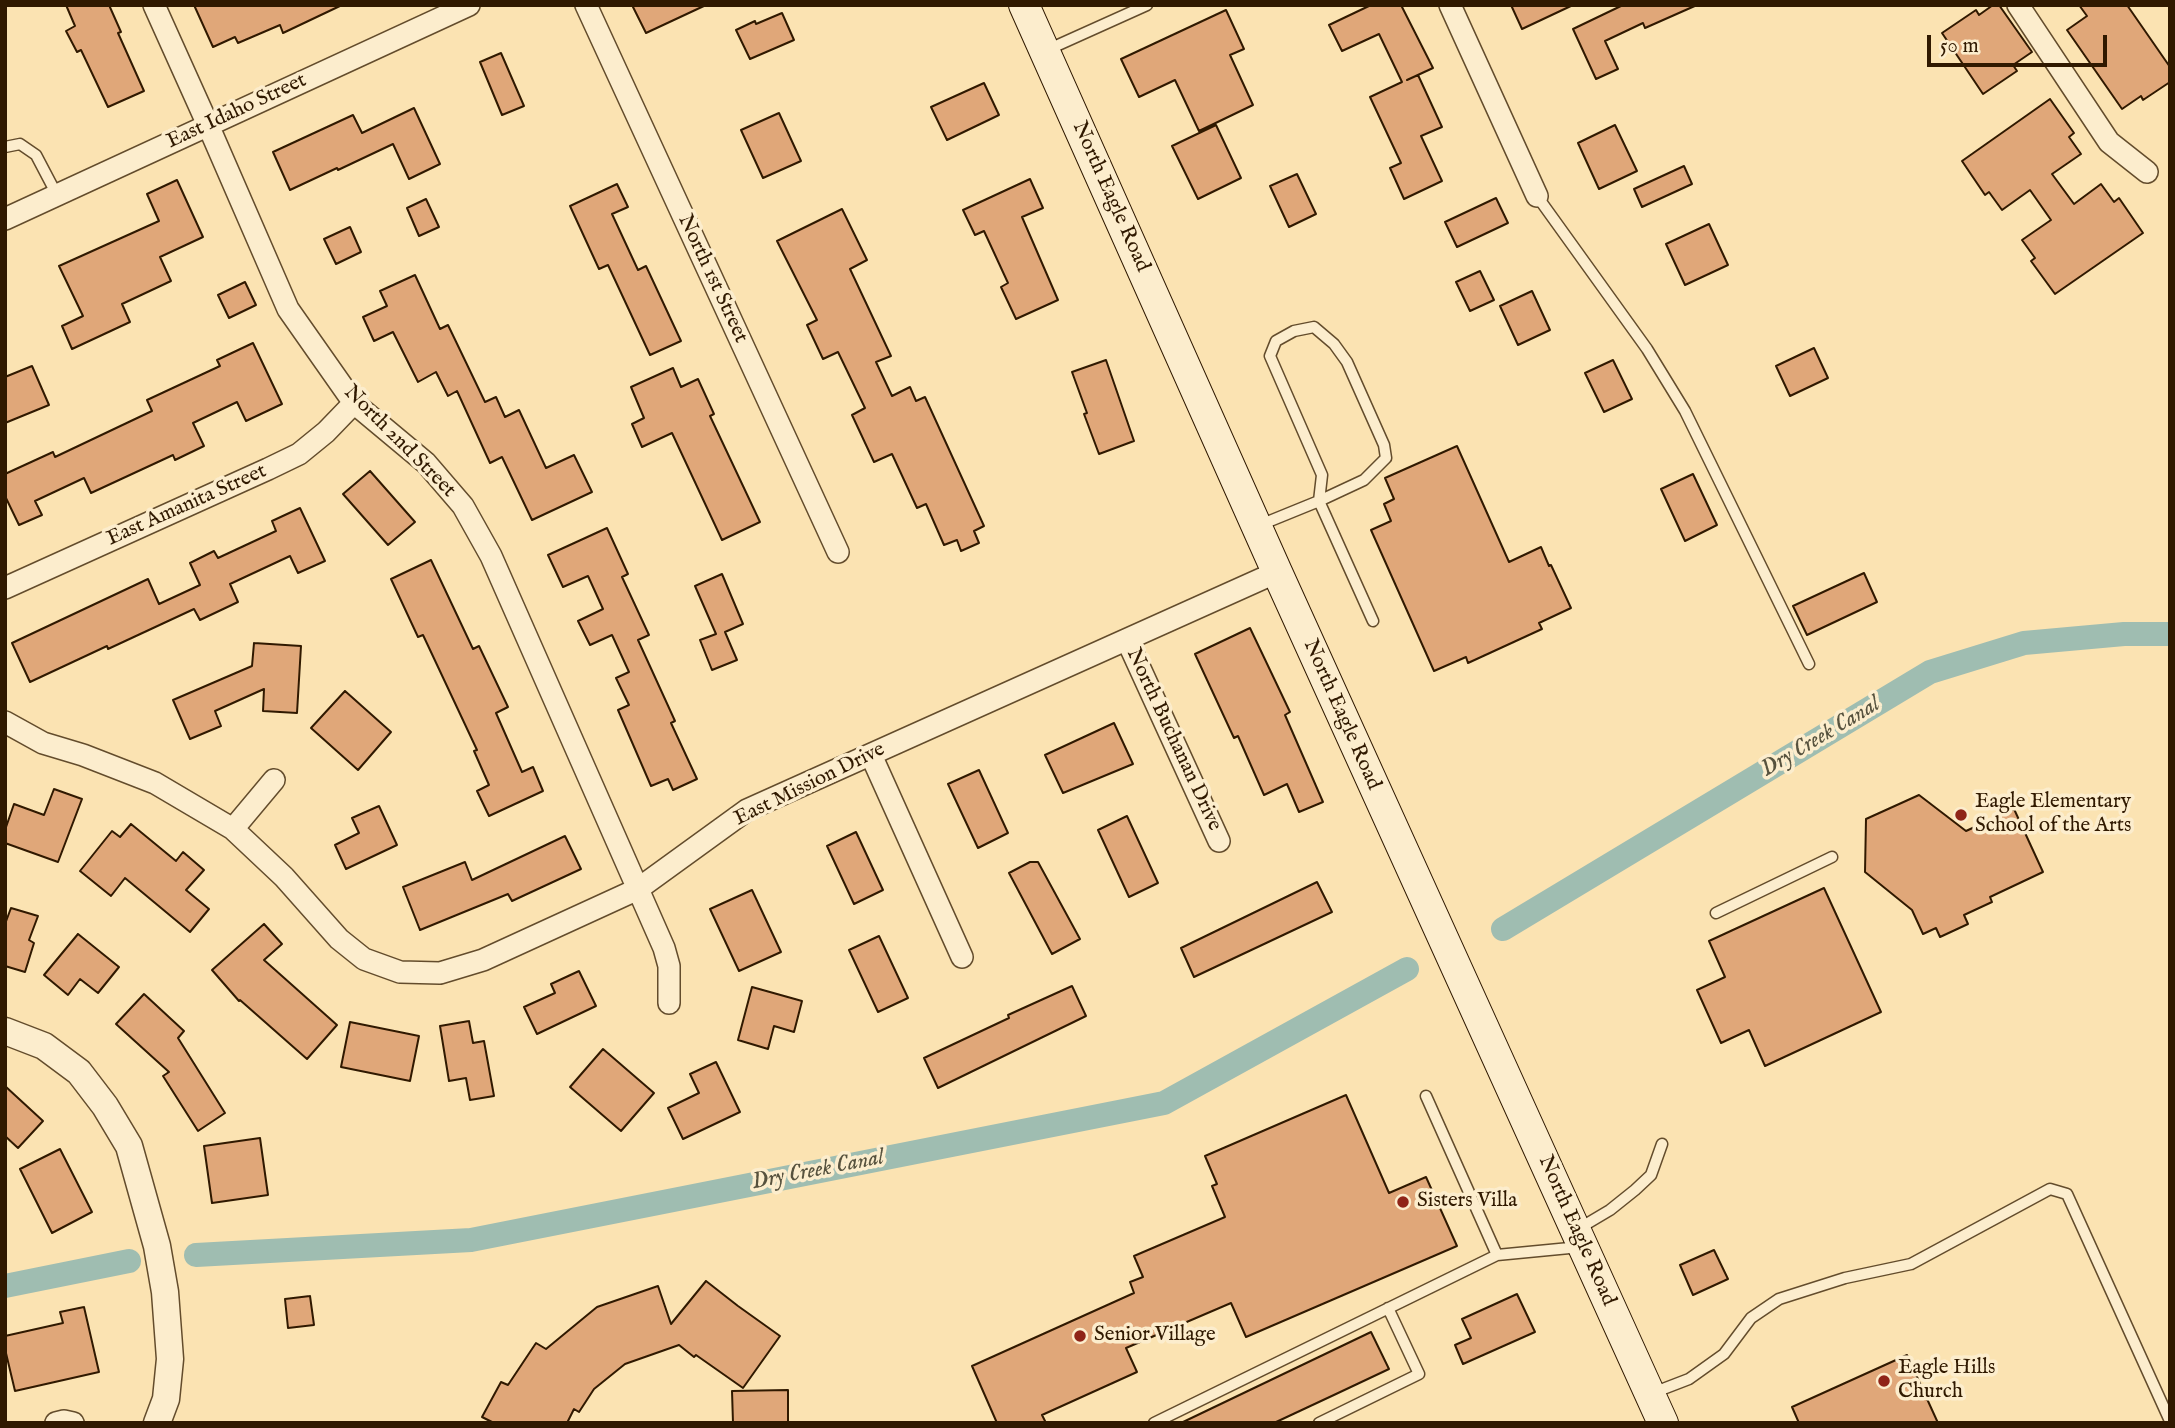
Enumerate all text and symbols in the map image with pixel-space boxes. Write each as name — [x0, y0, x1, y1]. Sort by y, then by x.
scale bar — [1930, 21, 2110, 65]
text: 50 m — [1940, 33, 1979, 60]
street label: East Idaho Street — [163, 69, 311, 155]
street label: North Eagle Road — [1066, 118, 1154, 276]
street label: North 1st Street — [671, 211, 753, 347]
street label: North 2nd Street — [338, 381, 460, 503]
street label: East Amanita Street — [103, 459, 271, 553]
street label: North Eagle Road — [1297, 636, 1385, 794]
street label: North Buchanan Drive — [1120, 645, 1226, 835]
water label: Dry Creek Canal — [1757, 692, 1885, 784]
street label: East Mission Drive — [731, 738, 889, 832]
place label: Eagle Elementary School of the Arts — [1975, 790, 2131, 840]
marker: Eagle Elementary School of the Arts — [1953, 807, 1969, 823]
water label: Dry Creek Canal — [750, 1145, 886, 1197]
street label: North Eagle Road — [1532, 1152, 1620, 1310]
place label: Sisters Villa — [1417, 1189, 1517, 1215]
marker: Sisters Villa — [1395, 1194, 1411, 1210]
place label: Senior Village — [1094, 1323, 1216, 1349]
marker: Senior Village — [1072, 1328, 1088, 1344]
place label: Eagle Hills Church — [1898, 1356, 1995, 1406]
marker: Eagle Hills Church — [1876, 1373, 1892, 1389]

